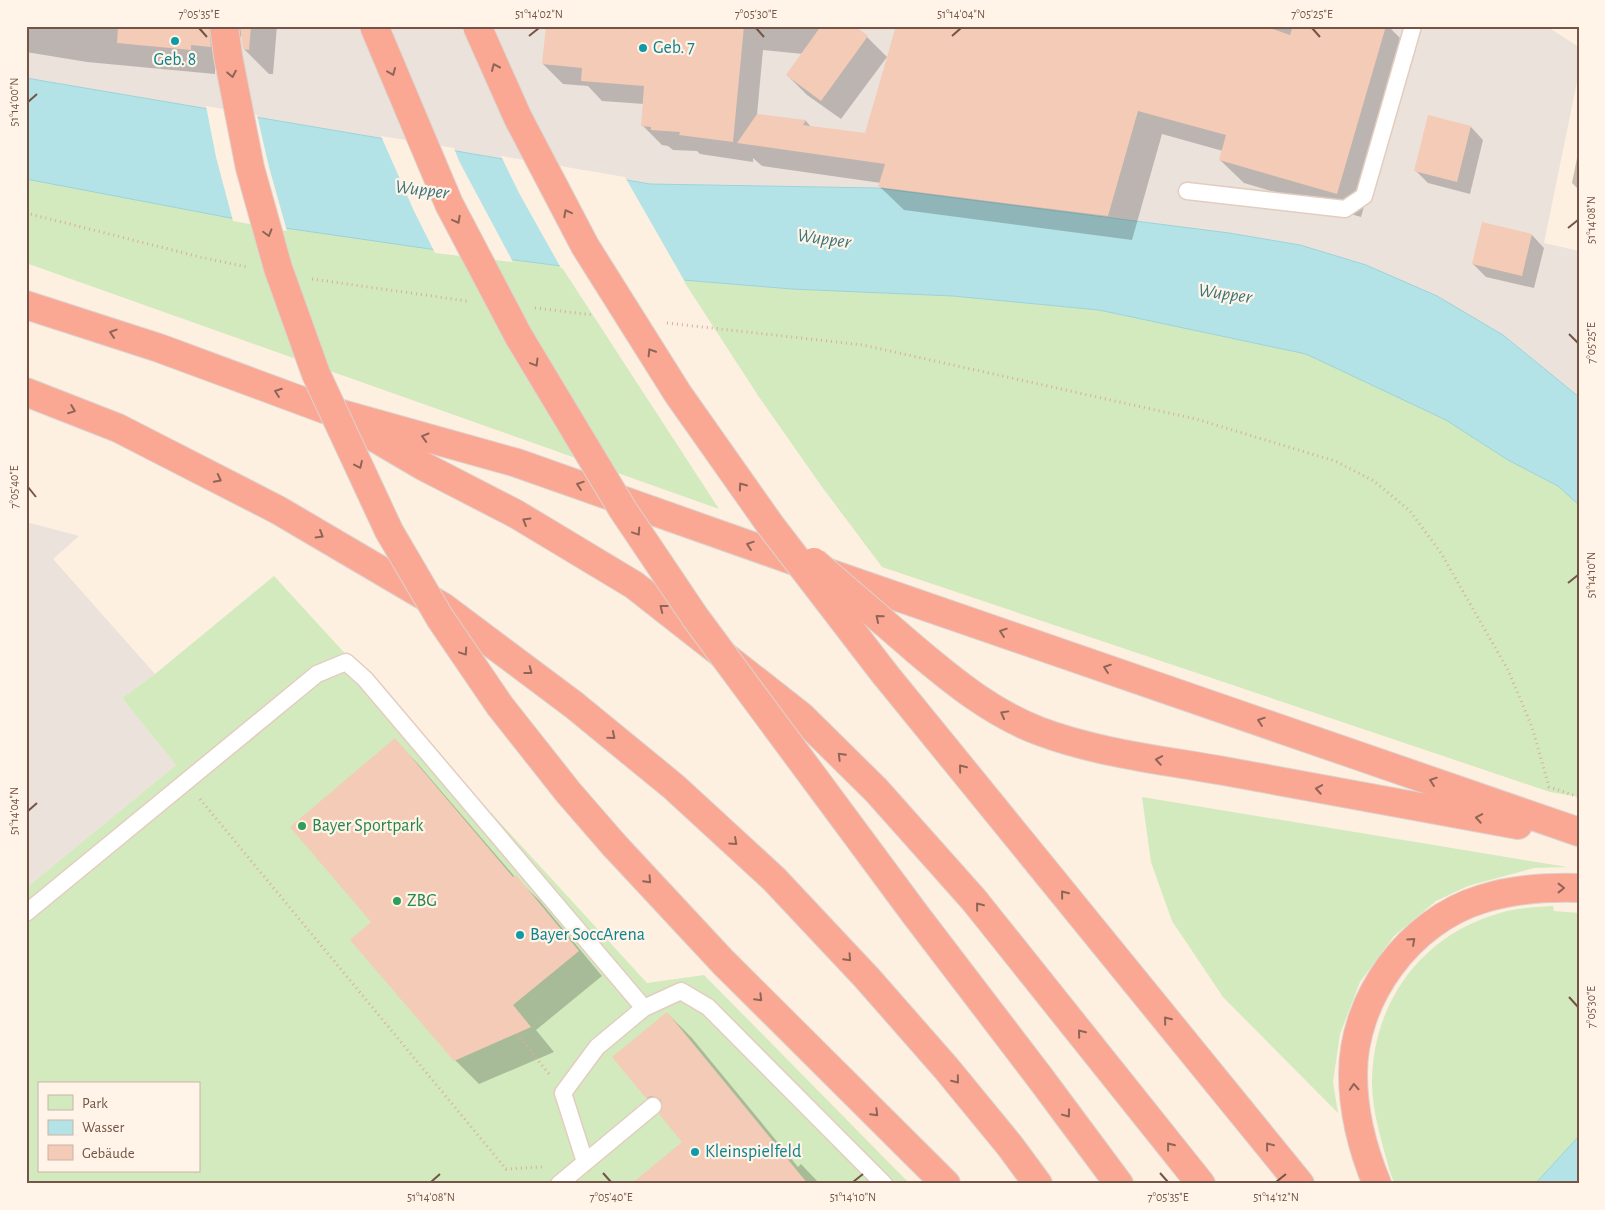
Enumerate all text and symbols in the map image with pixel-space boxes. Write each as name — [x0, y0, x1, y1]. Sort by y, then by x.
text: 7°05'35"E — [179, 8, 220, 20]
text: 51°14'02"N — [515, 8, 563, 20]
text: 7°05'30"E — [735, 8, 777, 20]
text: 51°14'04"N — [937, 8, 985, 20]
text: 7°05'25"E — [1291, 8, 1333, 20]
marker: Geb. 8 — [169, 35, 181, 47]
place label: Geb. 7 — [653, 39, 695, 57]
marker: Geb. 7 — [637, 42, 649, 54]
place label: Geb. 8 — [154, 51, 196, 69]
one-way arrow — [491, 63, 502, 72]
one-way arrow — [386, 67, 396, 76]
one-way arrow — [226, 70, 236, 79]
text: 51°14'00"N — [8, 78, 20, 126]
water label: Wupper — [394, 177, 451, 203]
text: 51°14'08"N — [1585, 196, 1597, 244]
one-way arrow — [563, 209, 573, 218]
one-way arrow — [451, 215, 461, 224]
water label: Wupper — [796, 226, 853, 252]
one-way arrow — [263, 228, 273, 236]
water label: Wupper — [1197, 281, 1254, 307]
text: 7°05'25"E — [1585, 322, 1597, 364]
one-way arrow — [109, 329, 118, 339]
one-way arrow — [648, 348, 657, 357]
one-way arrow — [528, 358, 538, 367]
one-way arrow — [274, 388, 283, 398]
one-way arrow — [67, 404, 76, 414]
one-way arrow — [421, 433, 430, 443]
one-way arrow — [352, 460, 363, 469]
text: 7°05'40"E — [8, 465, 20, 509]
one-way arrow — [213, 473, 222, 483]
one-way arrow — [576, 481, 585, 491]
one-way arrow — [740, 483, 748, 492]
one-way arrow — [522, 517, 531, 527]
one-way arrow — [631, 527, 641, 536]
one-way arrow — [315, 528, 324, 538]
one-way arrow — [746, 541, 755, 551]
text: 51°14'10"N — [1585, 552, 1597, 598]
one-way arrow — [660, 605, 669, 613]
one-way arrow — [876, 615, 885, 624]
one-way arrow — [999, 628, 1007, 638]
one-way arrow — [458, 647, 467, 656]
one-way arrow — [1103, 664, 1112, 674]
one-way arrow — [523, 665, 533, 674]
one-way arrow — [1001, 711, 1010, 721]
one-way arrow — [1257, 717, 1266, 727]
one-way arrow — [606, 730, 615, 738]
one-way arrow — [838, 753, 847, 762]
one-way arrow — [1155, 755, 1164, 765]
one-way arrow — [959, 765, 967, 774]
one-way arrow — [1430, 777, 1438, 787]
one-way arrow — [1315, 784, 1324, 795]
text: 51°14'04"N — [8, 787, 20, 835]
one-way arrow — [1475, 814, 1484, 824]
place label: Bayer Sportpark — [312, 817, 424, 835]
marker: Bayer Sportpark — [296, 820, 308, 832]
one-way arrow — [729, 836, 738, 845]
one-way arrow — [642, 875, 651, 884]
one-way arrow — [1558, 883, 1566, 893]
one-way arrow — [1062, 891, 1070, 900]
place label: ZBG — [407, 892, 437, 910]
marker: ZBG — [391, 895, 403, 907]
one-way arrow — [976, 903, 985, 912]
place label: Bayer SoccArena — [530, 926, 645, 944]
marker: Bayer SoccArena — [514, 929, 526, 941]
one-way arrow — [1407, 938, 1416, 947]
one-way arrow — [842, 952, 851, 961]
text: 7°05'30"E — [1585, 986, 1597, 1028]
one-way arrow — [754, 992, 763, 1001]
one-way arrow — [1164, 1017, 1172, 1026]
one-way arrow — [1079, 1030, 1087, 1039]
one-way arrow — [950, 1074, 958, 1083]
legend — [38, 1082, 200, 1172]
one-way arrow — [1348, 1082, 1359, 1090]
text: Park — [82, 1096, 108, 1111]
one-way arrow — [869, 1107, 878, 1116]
one-way arrow — [1061, 1108, 1070, 1118]
text: Wasser — [82, 1120, 125, 1135]
one-way arrow — [1167, 1142, 1176, 1151]
place label: Kleinspielfeld — [705, 1143, 801, 1161]
one-way arrow — [1267, 1143, 1275, 1152]
text: Gebäude — [82, 1146, 135, 1161]
marker: Kleinspielfeld — [689, 1146, 701, 1158]
text: 51°14'08"N — [407, 1191, 455, 1203]
text: 7°05'40"E — [589, 1191, 633, 1203]
text: 51°14'10"N — [830, 1191, 876, 1203]
text: 7°05'35"E — [1148, 1191, 1189, 1203]
text: 51°14'12"N — [1253, 1191, 1299, 1203]

